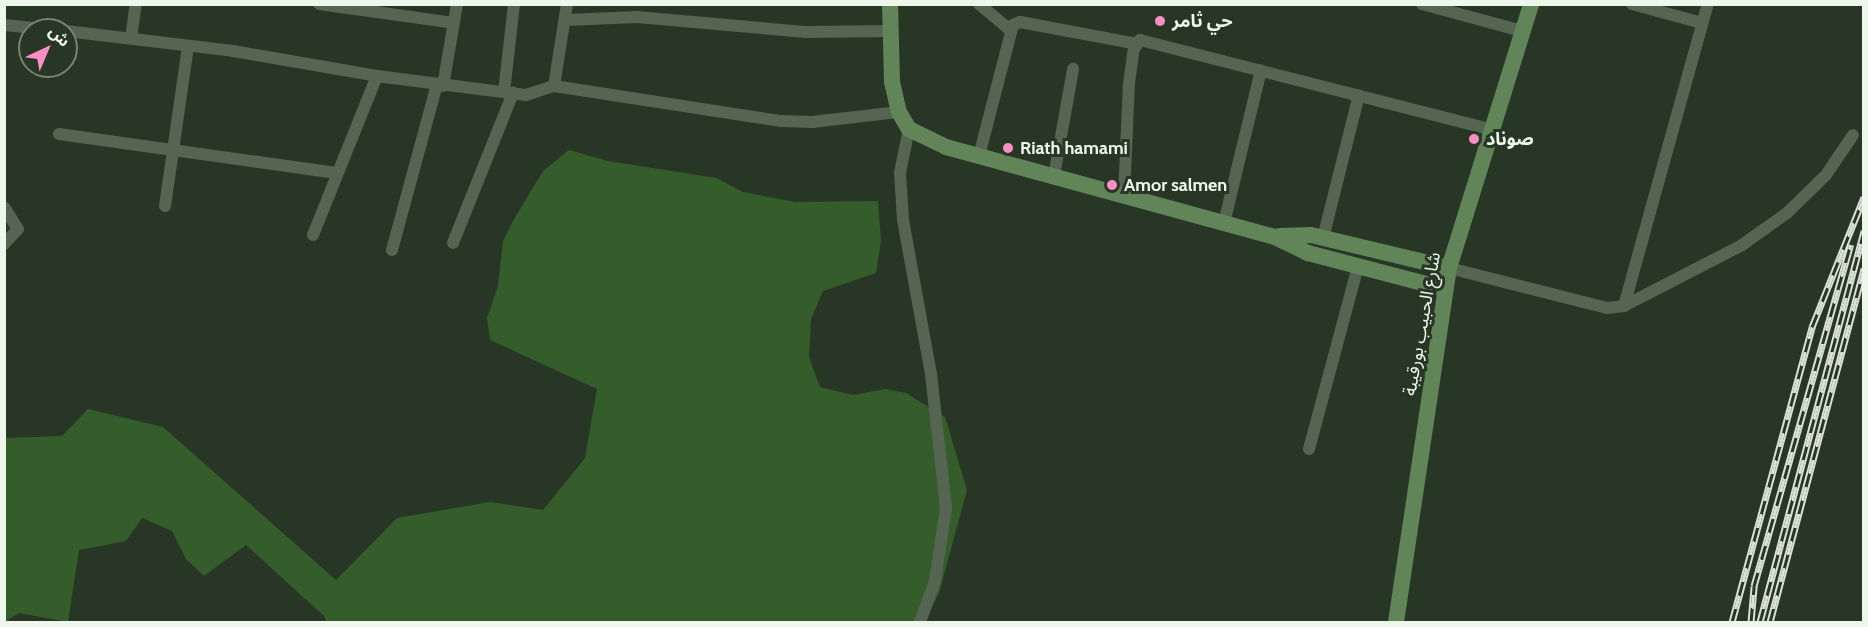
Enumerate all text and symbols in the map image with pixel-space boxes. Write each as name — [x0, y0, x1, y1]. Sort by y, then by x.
place label: حي ثامر — [1172, 10, 1233, 32]
marker: حي ثامر — [1153, 14, 1167, 28]
north arrow — [18, 18, 78, 78]
text: ش — [45, 22, 74, 51]
place label: صوناد — [1486, 128, 1534, 150]
marker: صوناد — [1467, 132, 1481, 146]
place label: Riath hamami — [1020, 137, 1128, 159]
marker: Riath hamami — [1001, 141, 1015, 155]
place label: Amor salmen — [1124, 174, 1227, 196]
marker: Amor salmen — [1105, 178, 1119, 192]
street label: شارع الحبيب بورقيبة — [1399, 251, 1445, 397]

